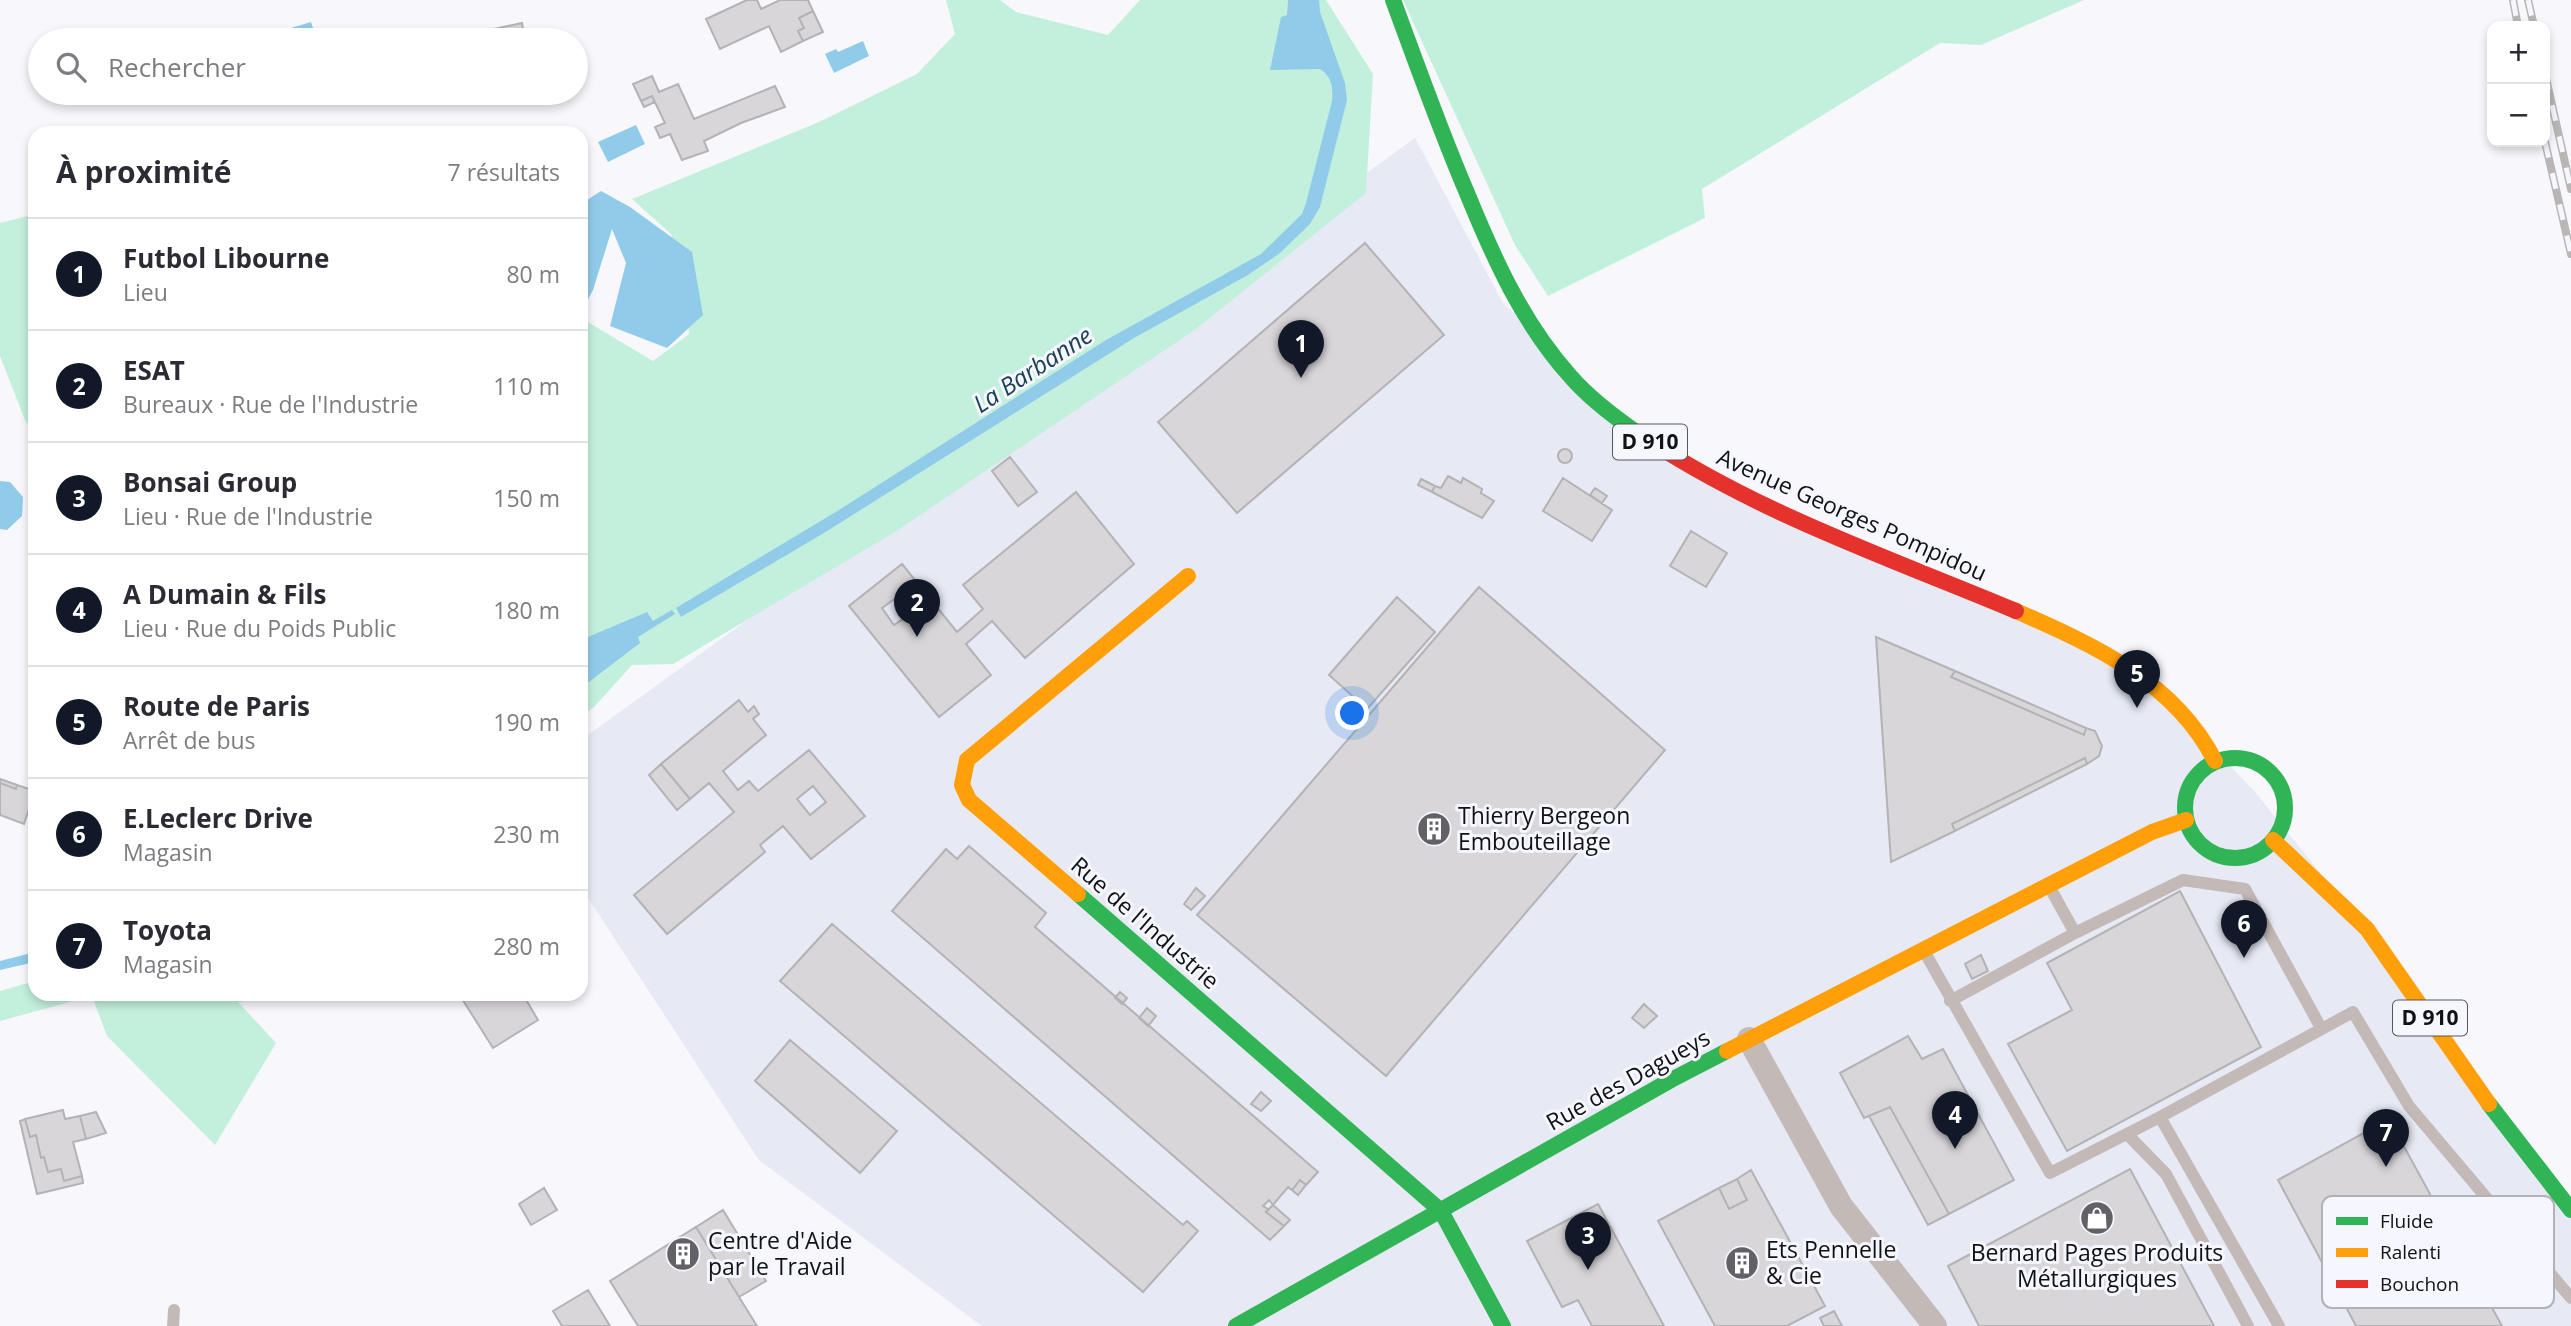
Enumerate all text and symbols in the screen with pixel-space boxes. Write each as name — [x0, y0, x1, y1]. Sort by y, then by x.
map controls — [2487, 21, 2550, 147]
button: + — [2487, 21, 2550, 84]
search box — [28, 28, 588, 105]
icon: search — [52, 48, 90, 86]
text: Rechercher — [108, 49, 246, 85]
button: − — [2487, 84, 2550, 147]
text: À proximité — [56, 151, 232, 192]
text: 7 résultats — [448, 156, 560, 188]
text: Futbol Libourne — [123, 240, 329, 276]
text: 1 — [72, 258, 86, 290]
text: 80 m — [506, 258, 560, 290]
text: Lieu — [123, 276, 168, 308]
water label: La Barbanne — [966, 318, 1098, 420]
pin: 1 — [1278, 320, 1324, 378]
text: ESAT — [123, 352, 185, 388]
text: 2 — [72, 370, 86, 402]
text: 110 m — [493, 370, 560, 402]
text: Bureaux · Rue de l'Industrie — [123, 388, 418, 420]
road number: D 910 — [1613, 424, 1687, 460]
street label: Avenue Georges Pompidou — [1712, 440, 1992, 588]
text: Bonsai Group — [123, 464, 297, 500]
text: 3 — [72, 482, 86, 514]
text: 150 m — [493, 482, 560, 514]
text: Lieu · Rue de l'Industrie — [123, 500, 373, 532]
text: A Dumain & Fils — [123, 576, 326, 612]
pin: 2 — [894, 579, 940, 637]
text: 4 — [72, 594, 86, 626]
text: 180 m — [493, 594, 560, 626]
text: Lieu · Rue du Poids Public — [123, 612, 396, 644]
pin: 5 — [2114, 650, 2160, 708]
text: Route de Paris — [123, 688, 310, 724]
your location — [1335, 696, 1369, 730]
text: 5 — [72, 706, 86, 738]
text: 190 m — [493, 706, 560, 738]
text: Arrêt de bus — [123, 724, 256, 756]
place label: Thierry Bergeon Embouteillage — [1458, 799, 1630, 857]
text: E.Leclerc Drive — [123, 800, 313, 836]
building icon: Thierry Bergeon Embouteillage — [1415, 810, 1453, 848]
text: 6 — [72, 818, 86, 850]
text: 230 m — [493, 818, 560, 850]
text: Magasin — [123, 836, 213, 868]
street label: Rue de l'Industrie — [1065, 849, 1227, 996]
pin: 6 — [2221, 900, 2267, 958]
text: Toyota — [123, 912, 212, 948]
text: 7 — [72, 930, 86, 962]
text: 280 m — [493, 930, 560, 962]
text: Magasin — [123, 948, 213, 980]
road number: D 910 — [2393, 1000, 2467, 1036]
street label: Rue des Dagueys — [1540, 1021, 1715, 1137]
pin: 4 — [1932, 1091, 1978, 1149]
pin: 7 — [2363, 1109, 2409, 1167]
legend — [2322, 1196, 2554, 1308]
shop icon: Bernard Pages Produits Métallurgiques — [2078, 1199, 2116, 1237]
text: Fluide — [2380, 1208, 2433, 1234]
pin: 3 — [1565, 1212, 1611, 1270]
place label: Centre d'Aide par le Travail — [708, 1224, 852, 1282]
place label: Ets Pennelle & Cie — [1766, 1233, 1896, 1291]
building icon: Centre d'Aide par le Travail — [664, 1235, 702, 1273]
place label: Bernard Pages Produits Métallurgiques — [1971, 1236, 2223, 1294]
text: Ralenti — [2380, 1239, 2441, 1265]
building icon: Ets Pennelle & Cie — [1723, 1244, 1761, 1282]
text: Bouchon — [2380, 1271, 2459, 1297]

